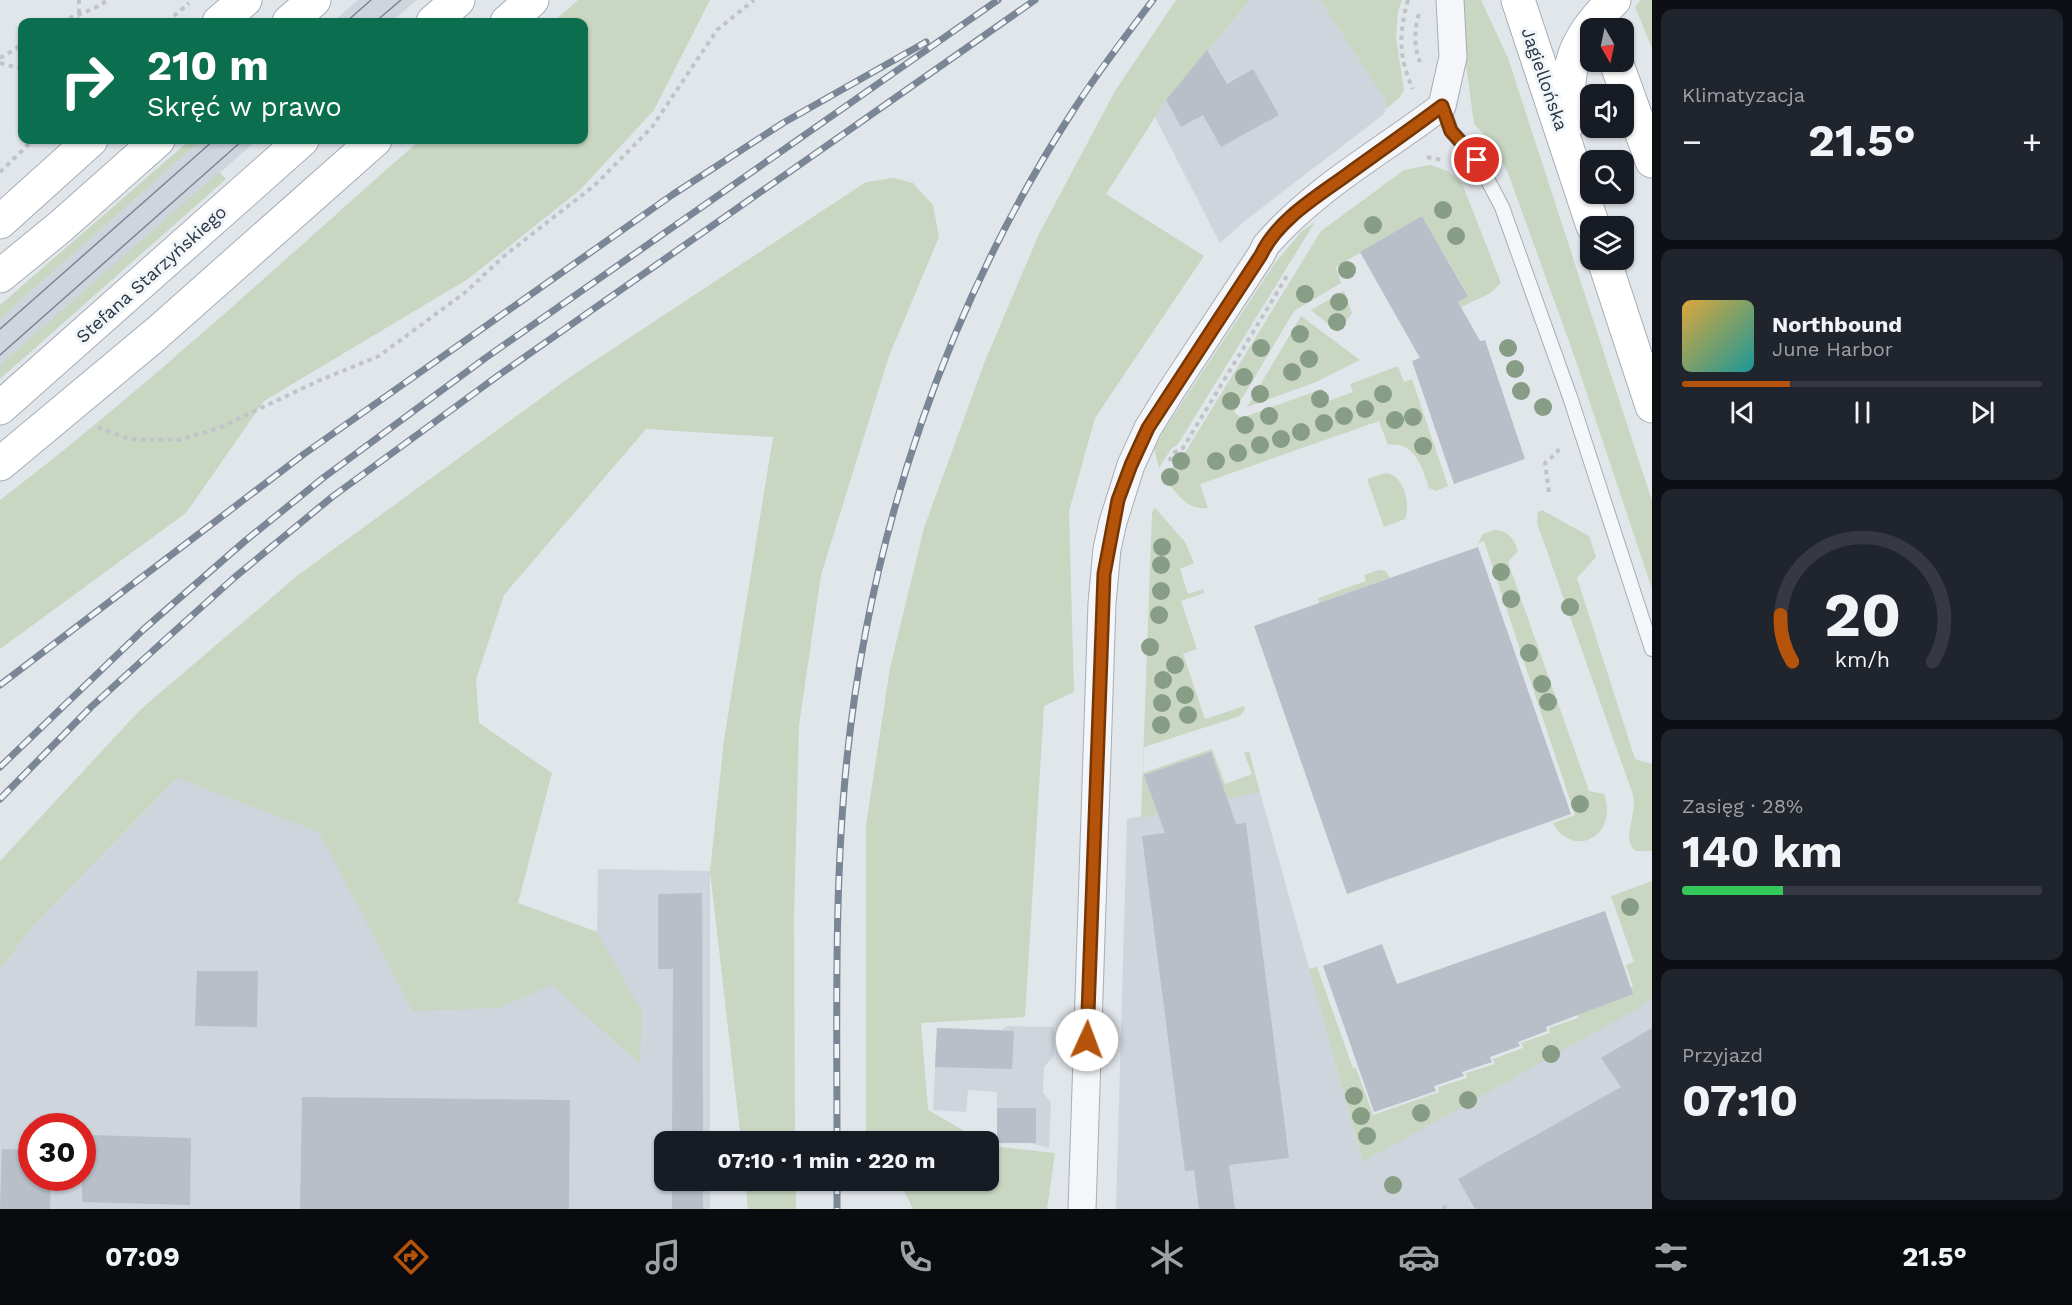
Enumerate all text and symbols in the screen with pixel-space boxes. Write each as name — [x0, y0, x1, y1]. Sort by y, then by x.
north arrow — [1580, 18, 1634, 72]
map controls — [1580, 18, 1634, 270]
street label: Jagiellońska — [1518, 25, 1572, 133]
text: 210 m — [147, 41, 269, 90]
icon: right — [48, 42, 126, 120]
text: Klimatyzacja — [1682, 83, 1805, 107]
button: sound — [1580, 84, 1634, 138]
text: Skręć w prawo — [147, 91, 342, 123]
text: 21.5° — [1808, 114, 1916, 167]
text: − — [1682, 122, 1702, 161]
text: + — [2022, 122, 2042, 161]
pin — [1451, 134, 1502, 185]
icon: arrive — [1460, 143, 1493, 176]
button: search — [1580, 150, 1634, 204]
street label: Stefana Starzyńskiego — [72, 201, 230, 347]
button: layers — [1580, 216, 1634, 270]
text: Northbound — [1772, 312, 1902, 337]
text: June Harbor — [1772, 337, 1893, 361]
icon: previous — [1726, 396, 1759, 429]
icon: pause — [1846, 396, 1879, 429]
icon: next — [1966, 396, 1999, 429]
text: 20 — [1823, 578, 1901, 651]
text: km/h — [1834, 647, 1890, 672]
text: Zasięg · 28% — [1682, 794, 1803, 818]
text: 140 km — [1682, 825, 1843, 878]
position arrow — [1055, 1008, 1119, 1072]
text: Przyjazd — [1682, 1043, 1763, 1067]
text: 07:10 — [1682, 1074, 1798, 1127]
speed limit sign: 30 — [18, 1113, 96, 1191]
text: 07:10 · 1 min · 220 m — [718, 1148, 935, 1173]
icon: directions — [390, 1236, 432, 1278]
icon: music — [642, 1236, 684, 1278]
icon: phone — [894, 1236, 936, 1278]
icon: climate — [1146, 1236, 1188, 1278]
icon: car — [1398, 1236, 1440, 1278]
icon: filters — [1650, 1236, 1692, 1278]
text: 07:09 — [105, 1241, 180, 1273]
text: 21.5° — [1902, 1241, 1967, 1273]

